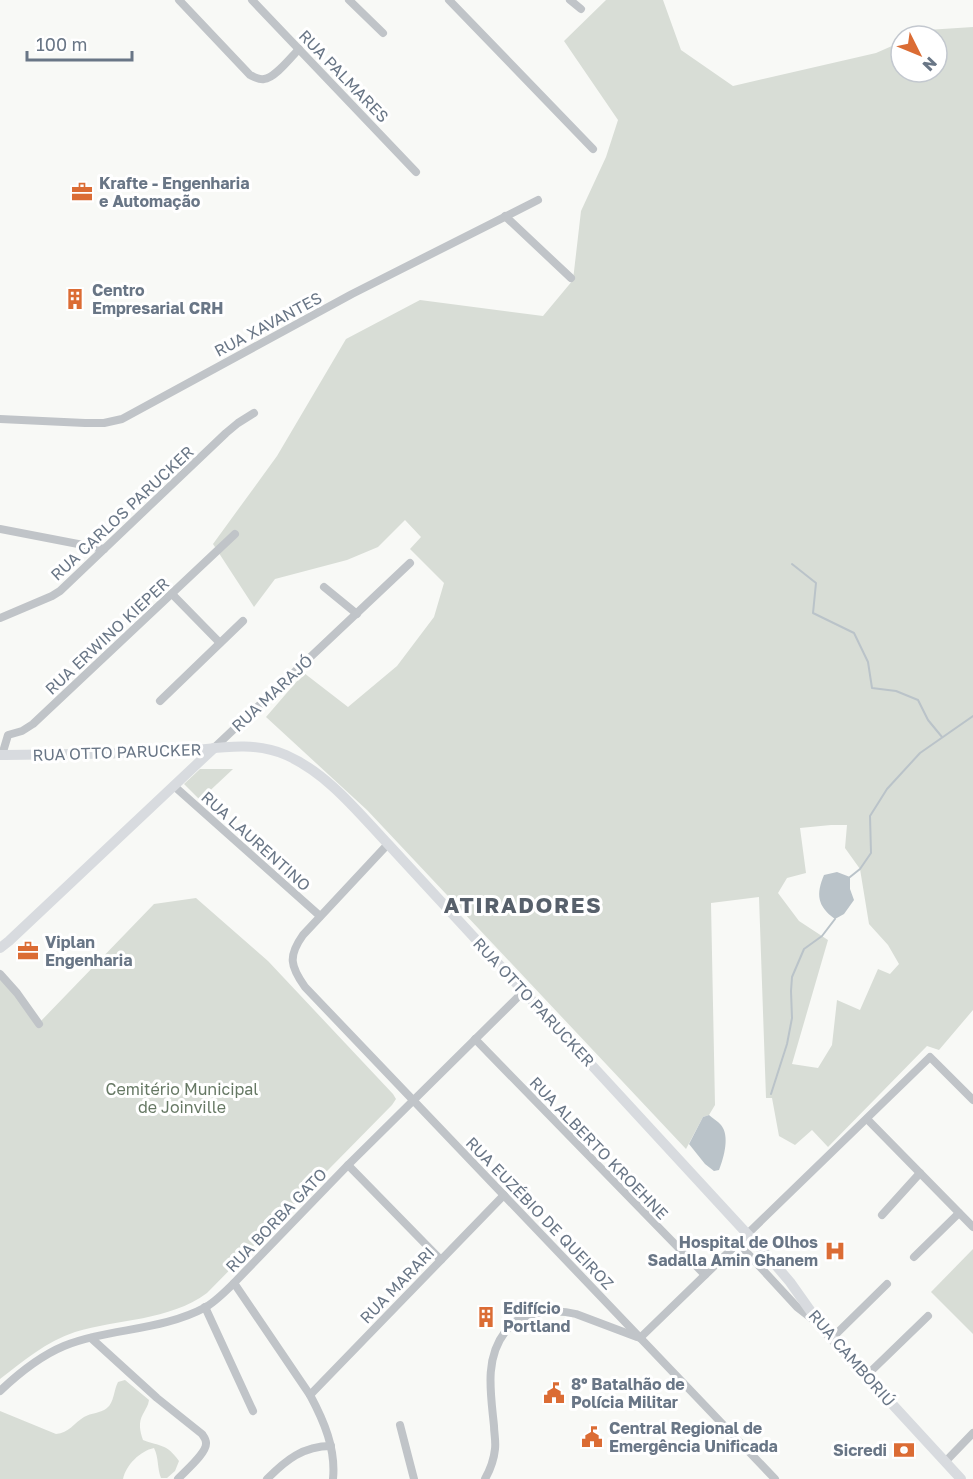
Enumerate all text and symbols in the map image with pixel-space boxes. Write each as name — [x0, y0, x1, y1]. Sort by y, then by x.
scale bar — [27, 24, 132, 62]
north arrow — [889, 24, 949, 84]
street label: RUA PALMARES — [295, 26, 393, 126]
text: 100 m — [36, 33, 87, 55]
text: N — [919, 53, 941, 76]
place label: Krafte - Engenharia e Automação — [99, 173, 249, 211]
office icon: Krafte - Engenharia e Automação — [70, 180, 94, 204]
place label: Centro Empresarial CRH — [92, 280, 223, 318]
building icon: Centro Empresarial CRH — [63, 287, 87, 311]
street label: RUA XAVANTES — [211, 287, 325, 361]
street label: RUA CARLOS PARUCKER — [46, 441, 198, 585]
street label: RUA ERWINO KIEPER — [41, 573, 173, 699]
street label: RUA MARAJÓ — [227, 650, 317, 736]
street label: RUA OTTO PARUCKER — [32, 739, 202, 765]
street label: RUA LAURENTINO — [197, 787, 315, 895]
district label: ATIRADORES — [444, 891, 602, 918]
place label: Viplan Engenharia — [45, 932, 133, 970]
street label: RUA OTTO PARUCKER — [469, 933, 599, 1071]
office icon: Viplan Engenharia — [16, 939, 40, 963]
street label: RUA ALBERTO KROEHNE — [526, 1072, 672, 1224]
park label: Cemitério Municipal de Joinville — [106, 1079, 259, 1117]
street label: RUA EUZÉBIO DE QUEIROZ — [462, 1133, 618, 1293]
street label: RUA BORBA GATO — [221, 1164, 331, 1276]
place label: Hospital de Olhos Sadalla Amin Ghanem — [648, 1232, 818, 1270]
hospital icon: Hospital de Olhos Sadalla Amin Ghanem — [823, 1239, 847, 1263]
street label: RUA MARARI — [356, 1243, 438, 1327]
place label: Edifício Portland — [503, 1298, 570, 1336]
building icon: Edifício Portland — [474, 1305, 498, 1329]
street label: RUA CAMBORIÚ — [805, 1305, 899, 1411]
place label: 8º Batalhão de Polícia Militar — [571, 1374, 685, 1412]
public building icon: 8º Batalhão de Polícia Militar — [542, 1381, 566, 1405]
place label: Central Regional de Emergência Unificada — [609, 1418, 778, 1456]
public building icon: Central Regional de Emergência Unificada — [580, 1425, 604, 1449]
bank icon: Sicredi — [892, 1438, 916, 1462]
place label: Sicredi — [833, 1440, 887, 1460]

